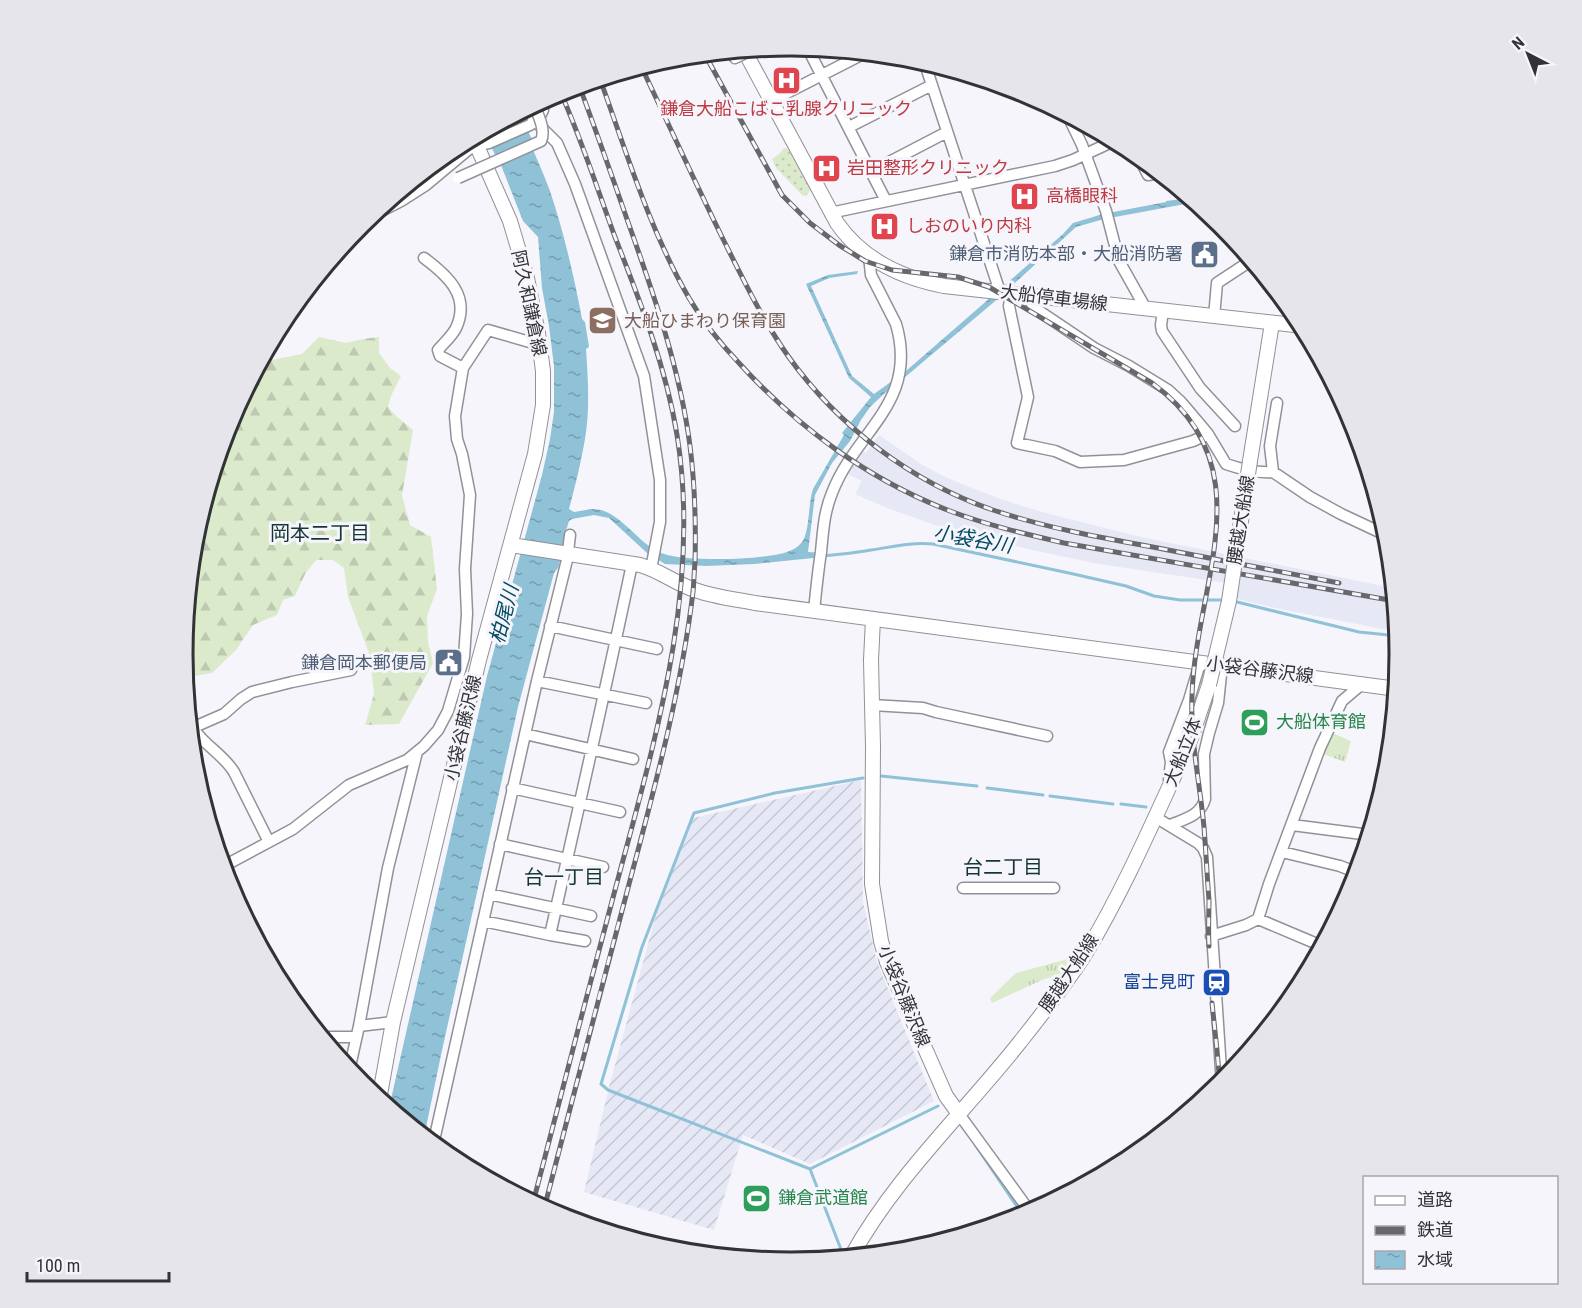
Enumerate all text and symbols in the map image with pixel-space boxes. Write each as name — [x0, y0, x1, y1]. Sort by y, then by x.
north arrow — [1498, 24, 1558, 84]
text: N — [1508, 33, 1528, 54]
hospital icon: 鎌倉大船こばこ乳腺クリニック — [770, 64, 802, 96]
place label: 鎌倉大船こばこ乳腺クリニック — [660, 98, 912, 119]
hospital icon: 岩田整形クリニック — [810, 152, 842, 184]
place label: 岩田整形クリニック — [847, 157, 1009, 178]
hospital icon: 高橋眼科 — [1009, 180, 1041, 212]
place label: 高橋眼科 — [1046, 185, 1118, 206]
hospital icon: しおのいり内科 — [869, 210, 901, 242]
place label: しおのいり内科 — [906, 215, 1032, 236]
public building icon: 鎌倉市消防本部・大船消防署 — [1188, 238, 1220, 270]
place label: 鎌倉市消防本部・大船消防署 — [949, 243, 1183, 264]
street label: 阿久和鎌倉線 — [508, 248, 551, 358]
street label: 大船停車場線 — [999, 281, 1109, 315]
school or university icon: 大船ひまわり保育園 — [587, 305, 619, 337]
place label: 大船ひまわり保育園 — [624, 310, 786, 331]
street label: 腰越大船線 — [1223, 474, 1258, 566]
water label: 小袋谷川 — [932, 520, 1016, 558]
district label: 岡本二丁目 — [270, 521, 370, 545]
water label: 柏尾川 — [485, 580, 524, 646]
public building icon: 鎌倉岡本郵便局 — [432, 647, 464, 679]
place label: 鎌倉岡本郵便局 — [301, 652, 427, 673]
street label: 小袋谷藤沢線 — [1205, 653, 1315, 687]
street label: 小袋谷藤沢線 — [440, 673, 485, 783]
sports icon: 大船体育館 — [1239, 706, 1271, 738]
place label: 大船体育館 — [1276, 711, 1366, 732]
street label: 大船立体 — [1159, 715, 1206, 789]
district label: 台二丁目 — [963, 855, 1043, 879]
district label: 台一丁目 — [524, 865, 604, 889]
street label: 腰越大船線 — [1035, 930, 1102, 1016]
street label: 小袋谷藤沢線 — [874, 942, 934, 1050]
station icon: 富士見町 — [1200, 966, 1232, 998]
place label: 富士見町 — [1123, 971, 1195, 992]
legend — [1363, 1176, 1558, 1284]
sports icon: 鎌倉武道館 — [741, 1182, 773, 1214]
place label: 鎌倉武道館 — [778, 1187, 868, 1208]
text: 道路 — [1417, 1189, 1453, 1210]
text: 鉄道 — [1417, 1219, 1453, 1240]
scale bar — [27, 1245, 170, 1283]
text: 水域 — [1417, 1249, 1453, 1270]
text: 100 m — [36, 1255, 80, 1276]

